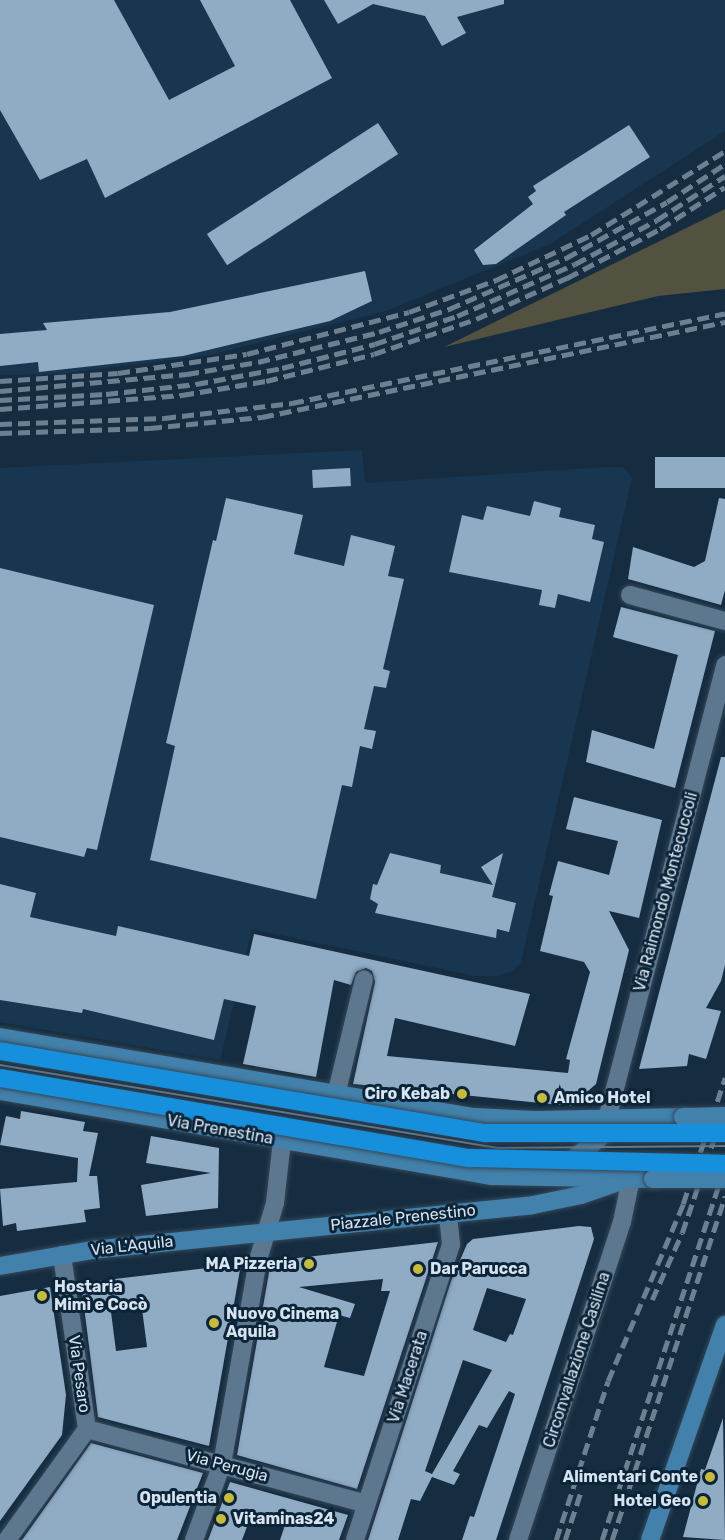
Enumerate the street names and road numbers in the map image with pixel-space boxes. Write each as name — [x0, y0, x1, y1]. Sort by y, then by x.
street label: Via Raimondo Montecuccoli — [630, 790, 702, 994]
street label: Via Prenestina — [165, 1111, 275, 1149]
street label: Piazzale Prenestino — [329, 1201, 477, 1235]
street label: Via L'Aquila — [90, 1232, 174, 1260]
street label: Circonvallazione Casilina — [540, 1270, 614, 1450]
street label: Via Macerata — [384, 1328, 432, 1426]
street label: Via Pesaro — [64, 1334, 94, 1414]
street label: Via Perugia — [184, 1446, 270, 1486]

